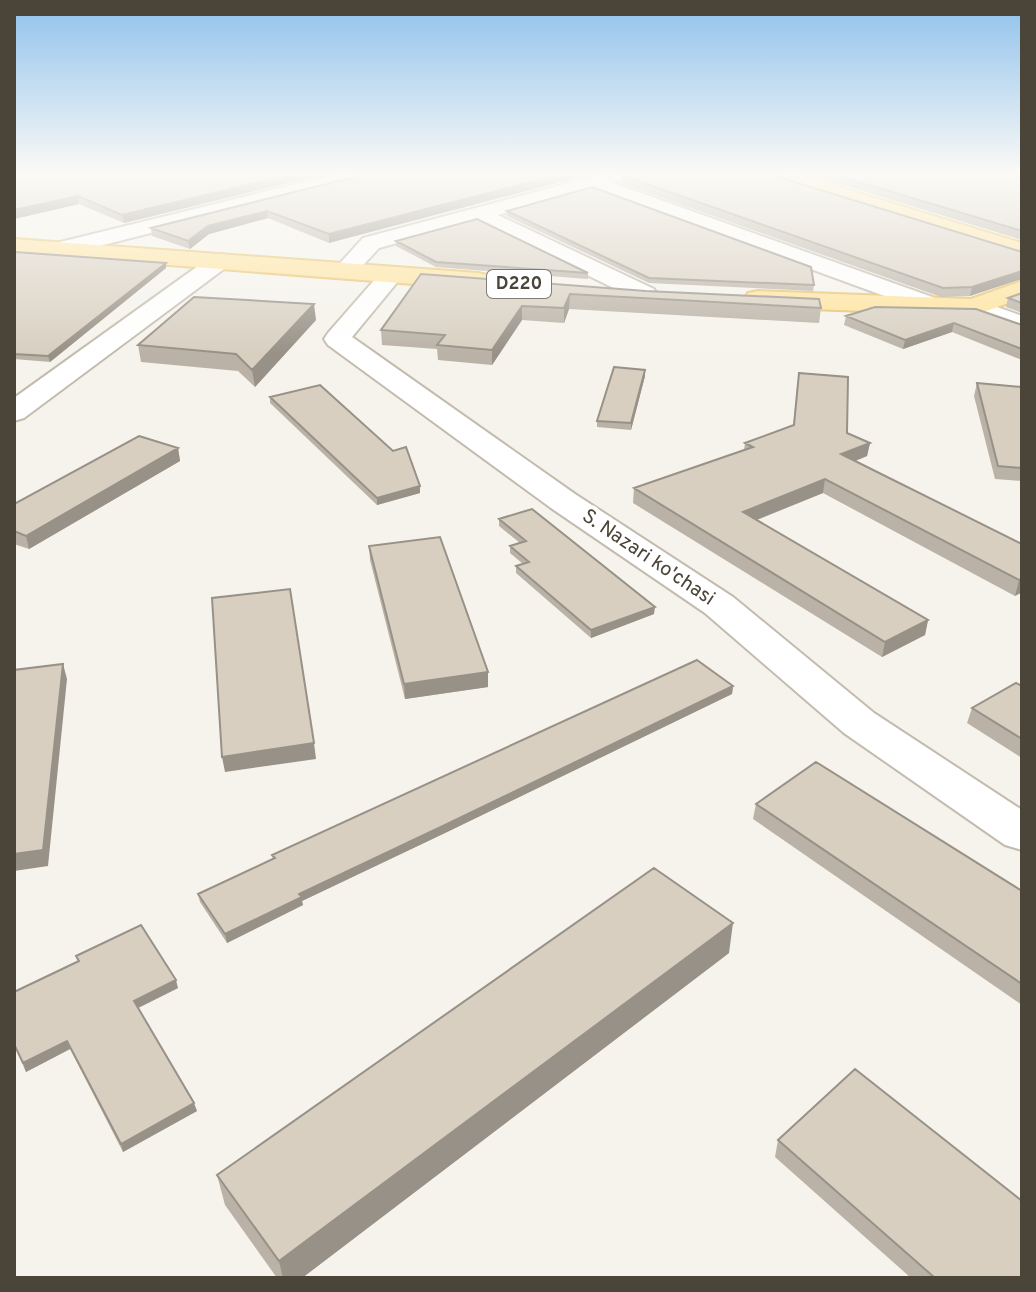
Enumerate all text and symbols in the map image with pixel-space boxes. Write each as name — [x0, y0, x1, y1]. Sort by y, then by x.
road number: D220 — [487, 270, 551, 298]
street label: S. Nazari ko'chasi — [576, 504, 720, 612]

